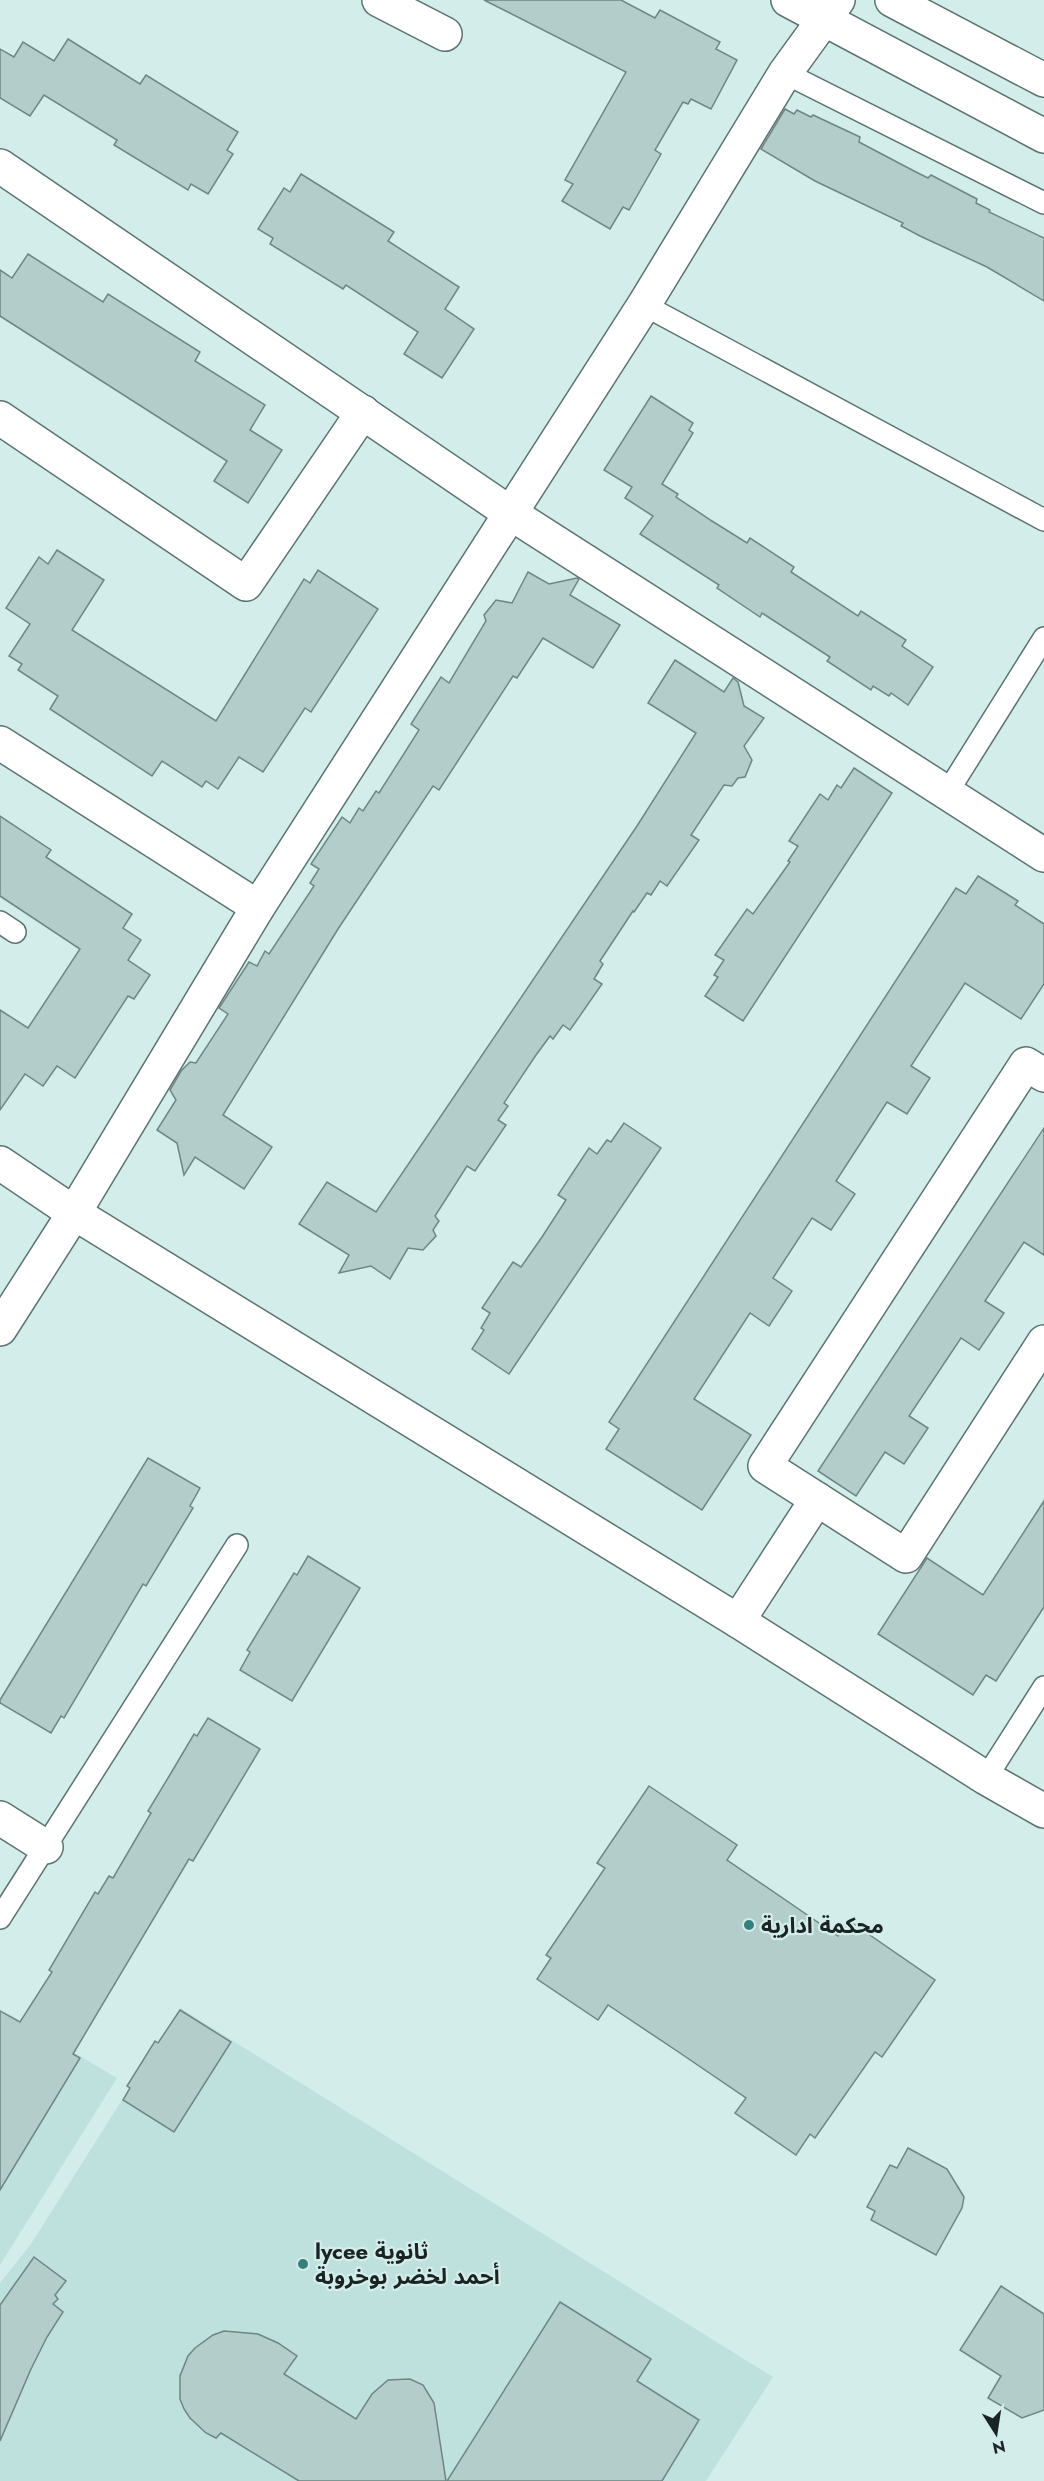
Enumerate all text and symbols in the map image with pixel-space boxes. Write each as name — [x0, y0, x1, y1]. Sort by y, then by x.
place label: محكمة ادارية — [761, 1909, 884, 1941]
marker: محكمة ادارية — [742, 1918, 756, 1932]
place label: lycee ثانوية أحمد لخضر بوخروبة — [315, 2235, 500, 2292]
marker: lycee ثانوية أحمد لخضر بوخروبة — [296, 2257, 310, 2271]
north arrow — [966, 2403, 1026, 2463]
text: N — [990, 2435, 1008, 2460]

